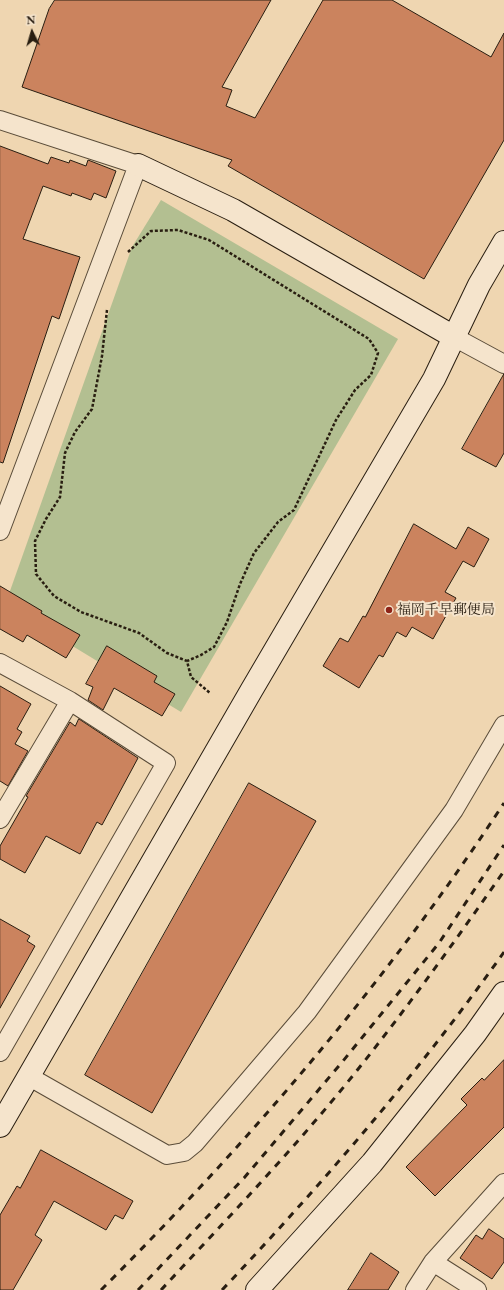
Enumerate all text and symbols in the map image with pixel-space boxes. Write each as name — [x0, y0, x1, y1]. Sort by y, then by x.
north arrow — [12, 12, 52, 52]
text: N — [26, 13, 36, 27]
place label: 福岡千早郵便局 — [397, 602, 495, 618]
marker: 福岡千早郵便局 — [384, 605, 394, 615]

